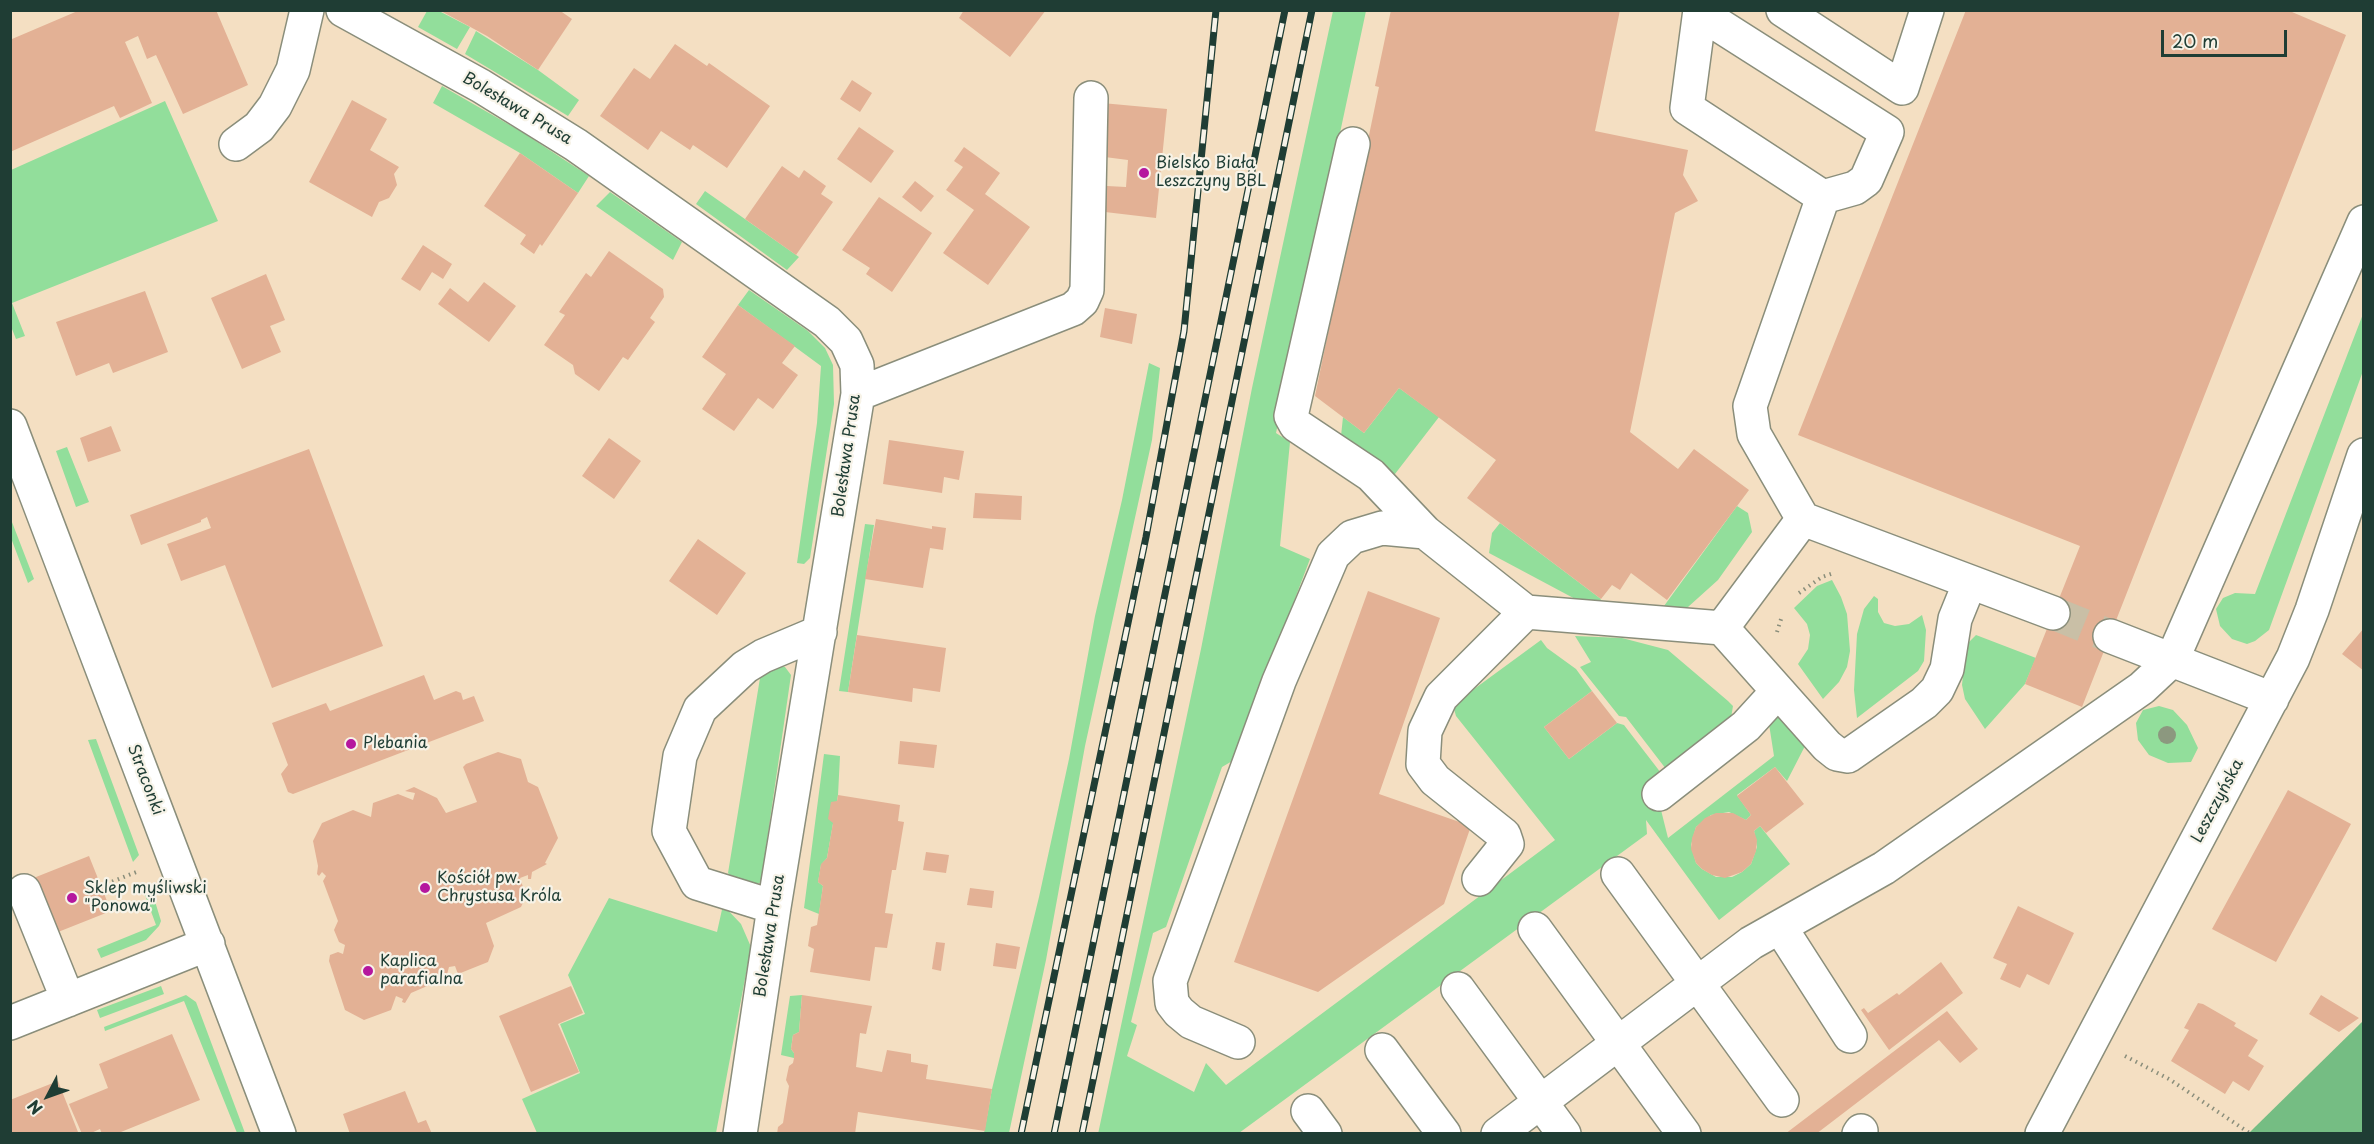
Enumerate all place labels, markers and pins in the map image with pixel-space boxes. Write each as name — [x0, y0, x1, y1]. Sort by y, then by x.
place label: Bielsko Biała Leszczyny BBL — [1156, 154, 1266, 192]
marker: Bielsko Biała Leszczyny BBL — [1137, 166, 1151, 180]
place label: Plebania — [363, 734, 428, 754]
marker: Plebania — [344, 737, 358, 751]
place label: Kościół pw. Chrystusa Króla — [437, 869, 561, 907]
place label: Sklep myśliwski "Ponowa" — [84, 879, 207, 917]
marker: Kościół pw. Chrystusa Króla — [418, 881, 432, 895]
marker: Sklep myśliwski "Ponowa" — [65, 891, 79, 905]
place label: Kaplica parafialna — [380, 952, 463, 990]
marker: Kaplica parafialna — [361, 964, 375, 978]

